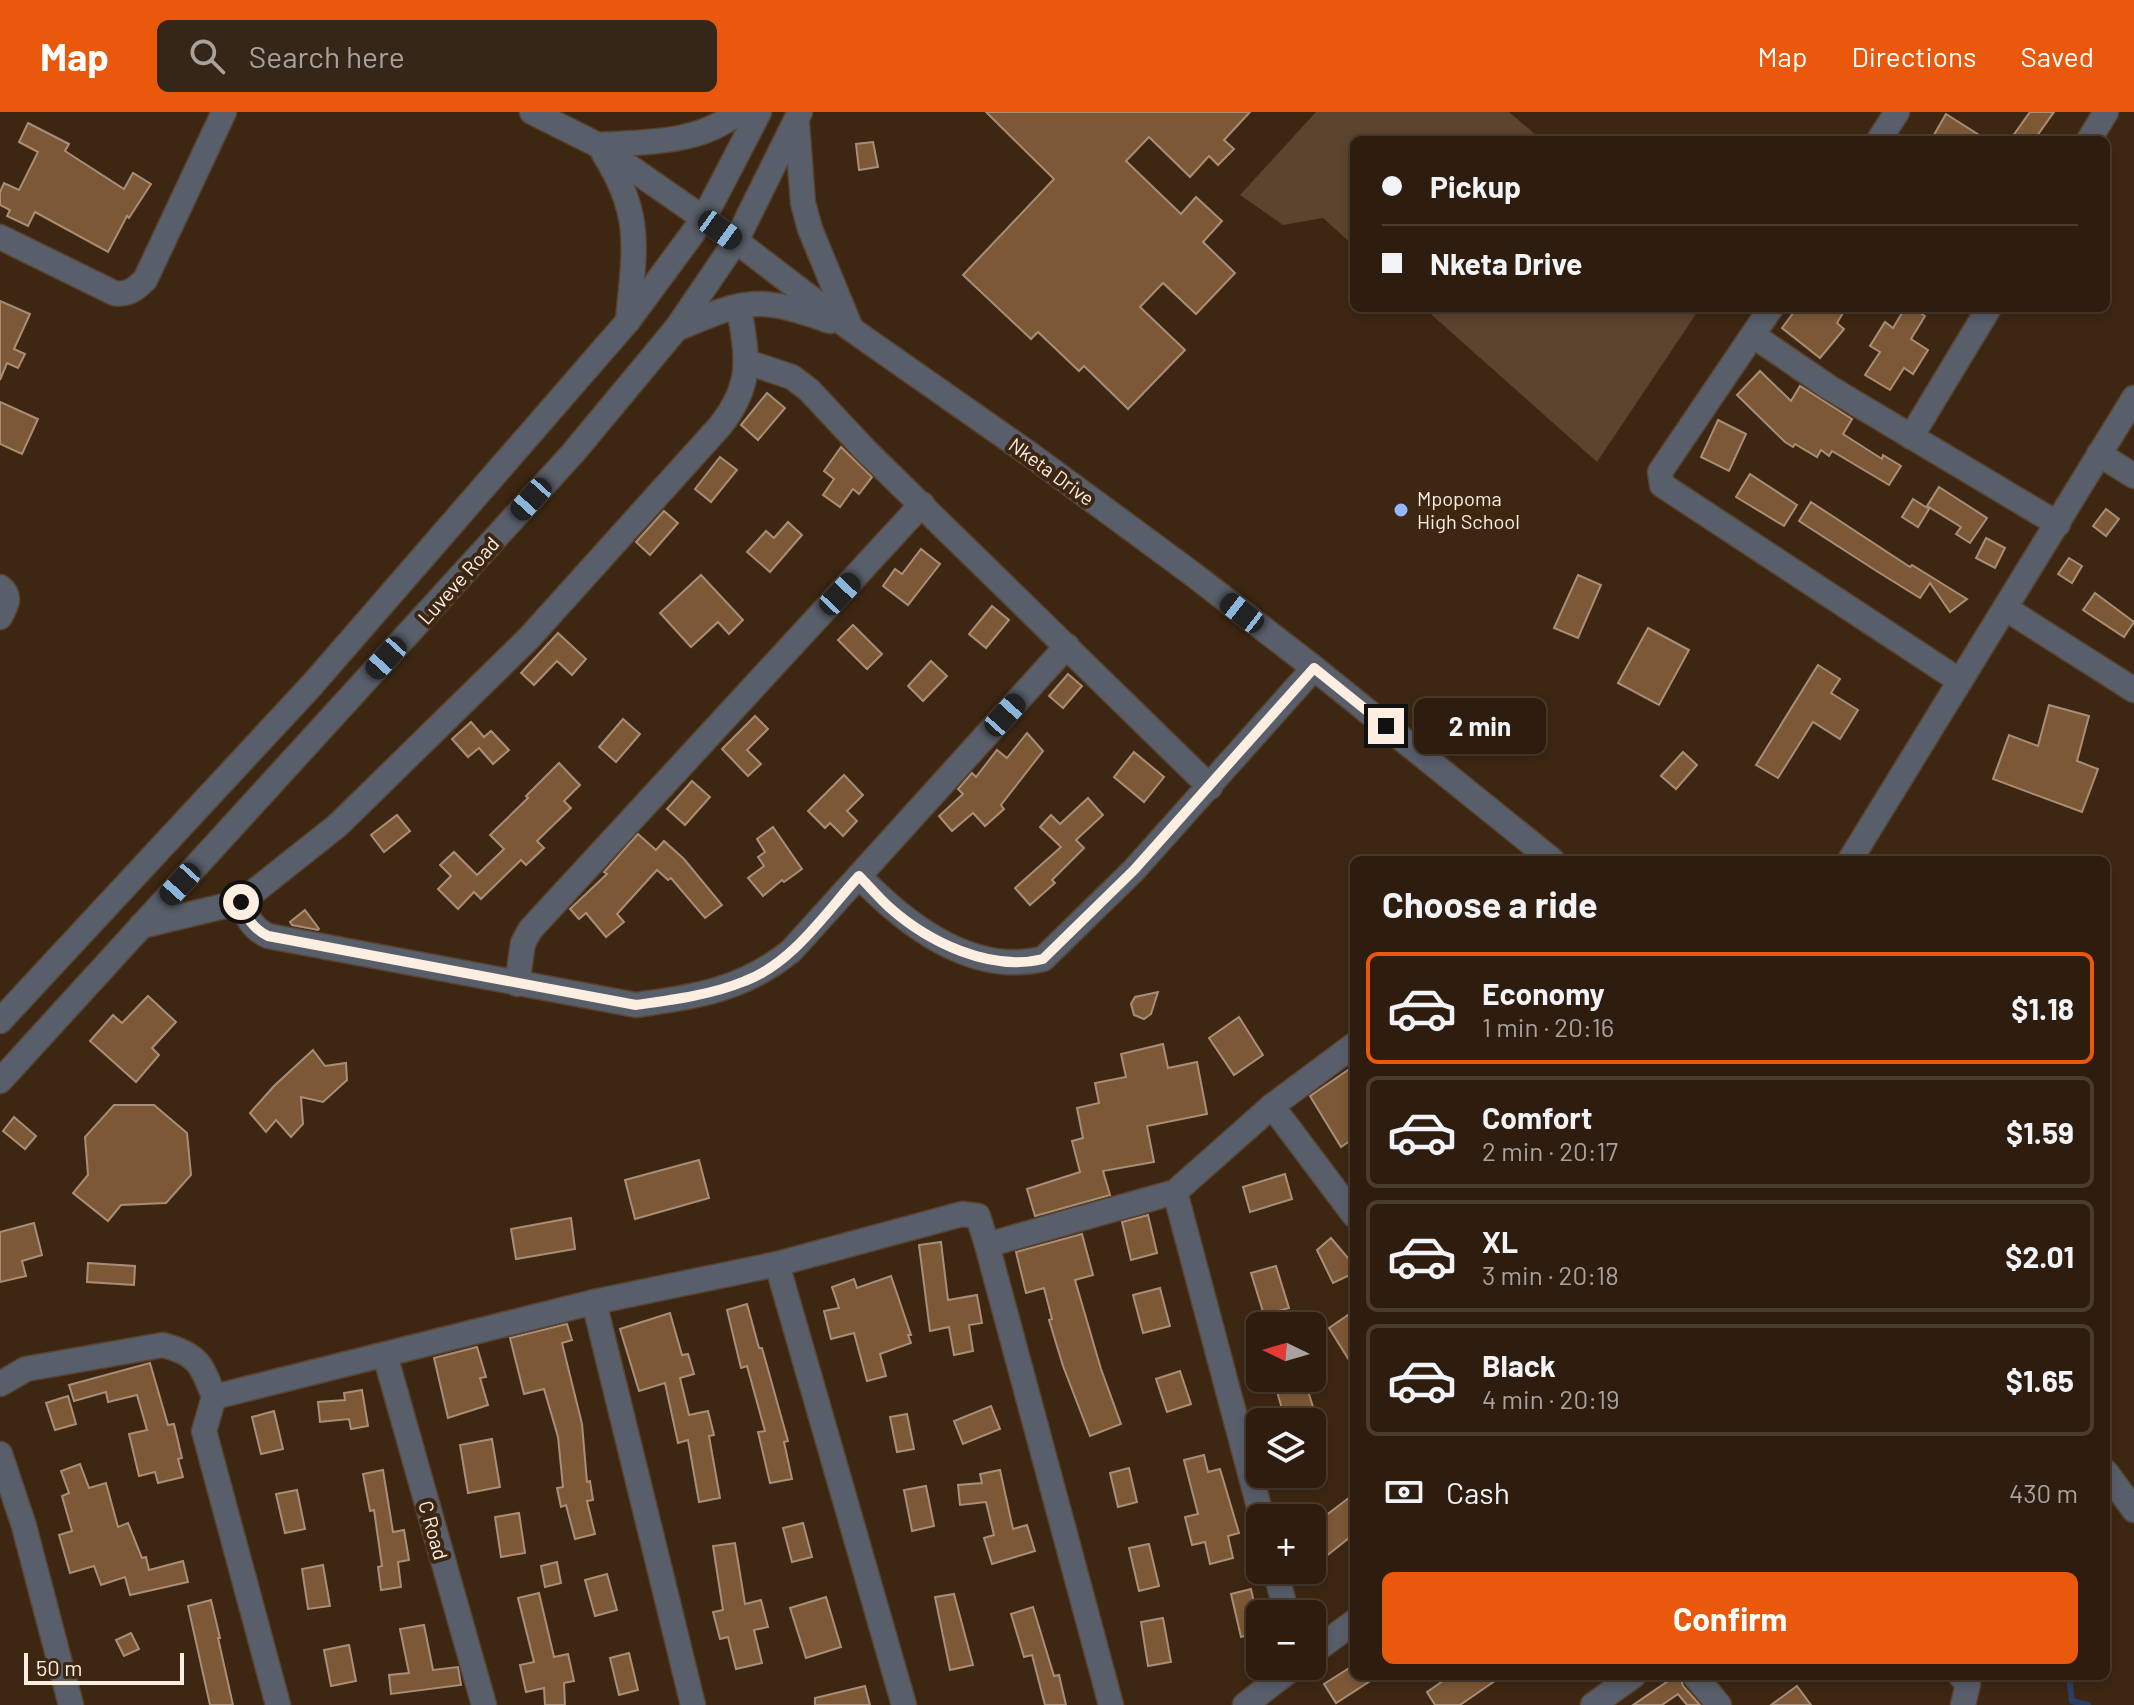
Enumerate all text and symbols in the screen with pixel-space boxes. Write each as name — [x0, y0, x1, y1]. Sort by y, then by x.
search box — [157, 20, 717, 92]
text: Map — [40, 33, 109, 79]
icon: search — [185, 34, 229, 78]
text: Search here — [249, 38, 405, 74]
text: Map — [1758, 39, 1807, 73]
text: Directions — [1851, 39, 1977, 73]
text: Saved — [2021, 39, 2094, 73]
text: Pickup — [1430, 168, 1521, 204]
car — [694, 206, 746, 254]
text: Nketa Drive — [1430, 245, 1583, 281]
street label: Nketa Drive — [1005, 432, 1099, 510]
car — [506, 473, 556, 525]
place label: Mpopoma High School — [1417, 486, 1520, 533]
marker: Mpopoma High School — [1392, 501, 1410, 519]
street label: Luveve Road — [412, 531, 504, 629]
car — [815, 568, 865, 620]
car — [1216, 589, 1268, 637]
car — [361, 632, 411, 684]
car — [980, 689, 1030, 741]
callout: 2 min — [1414, 698, 1546, 754]
route end — [1368, 708, 1404, 744]
text: 2 min — [1449, 710, 1511, 741]
car — [155, 858, 205, 910]
text: Choose a ride — [1382, 882, 1598, 925]
route start — [223, 884, 259, 920]
icon: car — [1386, 972, 1458, 1044]
text: Economy — [1482, 975, 1605, 1011]
text: $1.18 — [2011, 990, 2074, 1026]
text: 1 min · 20:16 — [1482, 1011, 1614, 1042]
icon: car — [1386, 1096, 1458, 1168]
text: Comfort — [1482, 1099, 1592, 1135]
text: $1.59 — [2006, 1114, 2074, 1150]
text: 2 min · 20:17 — [1482, 1135, 1618, 1166]
icon: car — [1386, 1220, 1458, 1292]
text: XL — [1482, 1223, 1518, 1259]
text: $2.01 — [2005, 1238, 2074, 1274]
text: 3 min · 20:18 — [1482, 1259, 1619, 1290]
north arrow — [1246, 1312, 1326, 1392]
map controls — [1246, 1312, 1326, 1680]
icon: car — [1386, 1344, 1458, 1416]
text: Black — [1482, 1347, 1556, 1383]
text: $1.65 — [2006, 1362, 2074, 1398]
text: 4 min · 20:19 — [1482, 1383, 1620, 1414]
button: layers — [1246, 1408, 1326, 1488]
icon: cash — [1382, 1470, 1426, 1514]
text: Cash — [1446, 1474, 1510, 1510]
text: 430 m — [2009, 1477, 2078, 1508]
street label: C Road — [414, 1498, 454, 1562]
button: + — [1246, 1504, 1326, 1584]
button: Confirm — [1382, 1572, 2078, 1664]
button: − — [1246, 1600, 1326, 1680]
scale bar — [24, 1649, 184, 1685]
text: 50 m — [36, 1654, 82, 1680]

